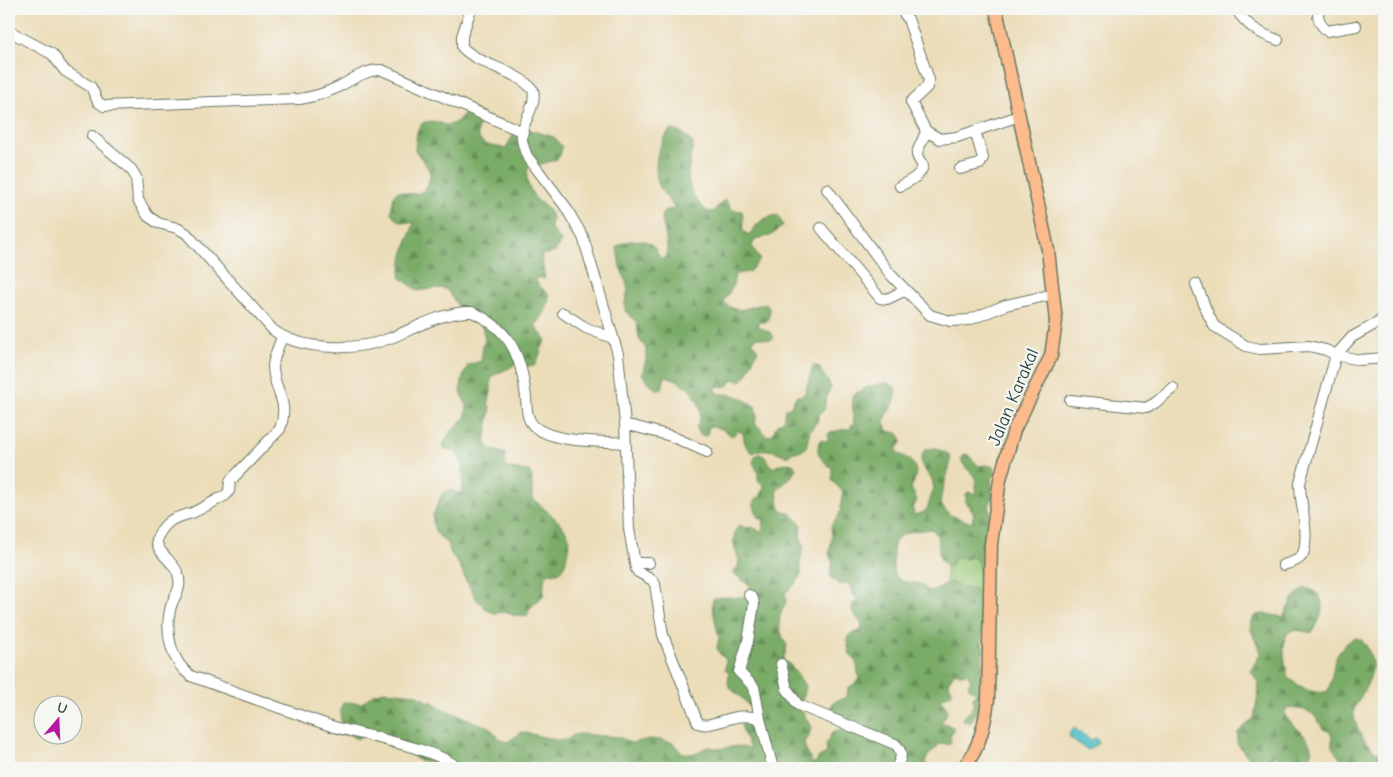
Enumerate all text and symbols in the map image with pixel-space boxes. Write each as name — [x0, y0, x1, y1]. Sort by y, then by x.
street label: Jalan Karakal — [984, 345, 1043, 449]
north arrow — [32, 694, 82, 744]
text: U — [55, 699, 69, 718]

